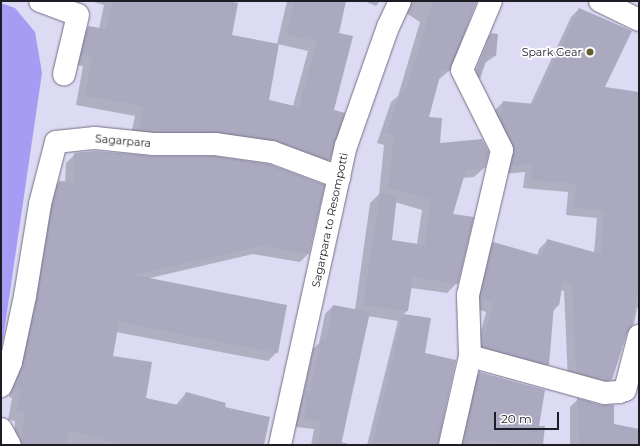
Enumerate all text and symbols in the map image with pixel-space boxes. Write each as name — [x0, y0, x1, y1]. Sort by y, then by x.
place label: Spark Gear — [522, 45, 582, 59]
marker: Spark Gear — [585, 47, 595, 57]
street label: Sagarpara — [95, 132, 151, 150]
street label: Sagarpara to Resompotti — [309, 151, 351, 289]
scale bar — [496, 404, 561, 430]
text: 20 m — [501, 411, 532, 426]

